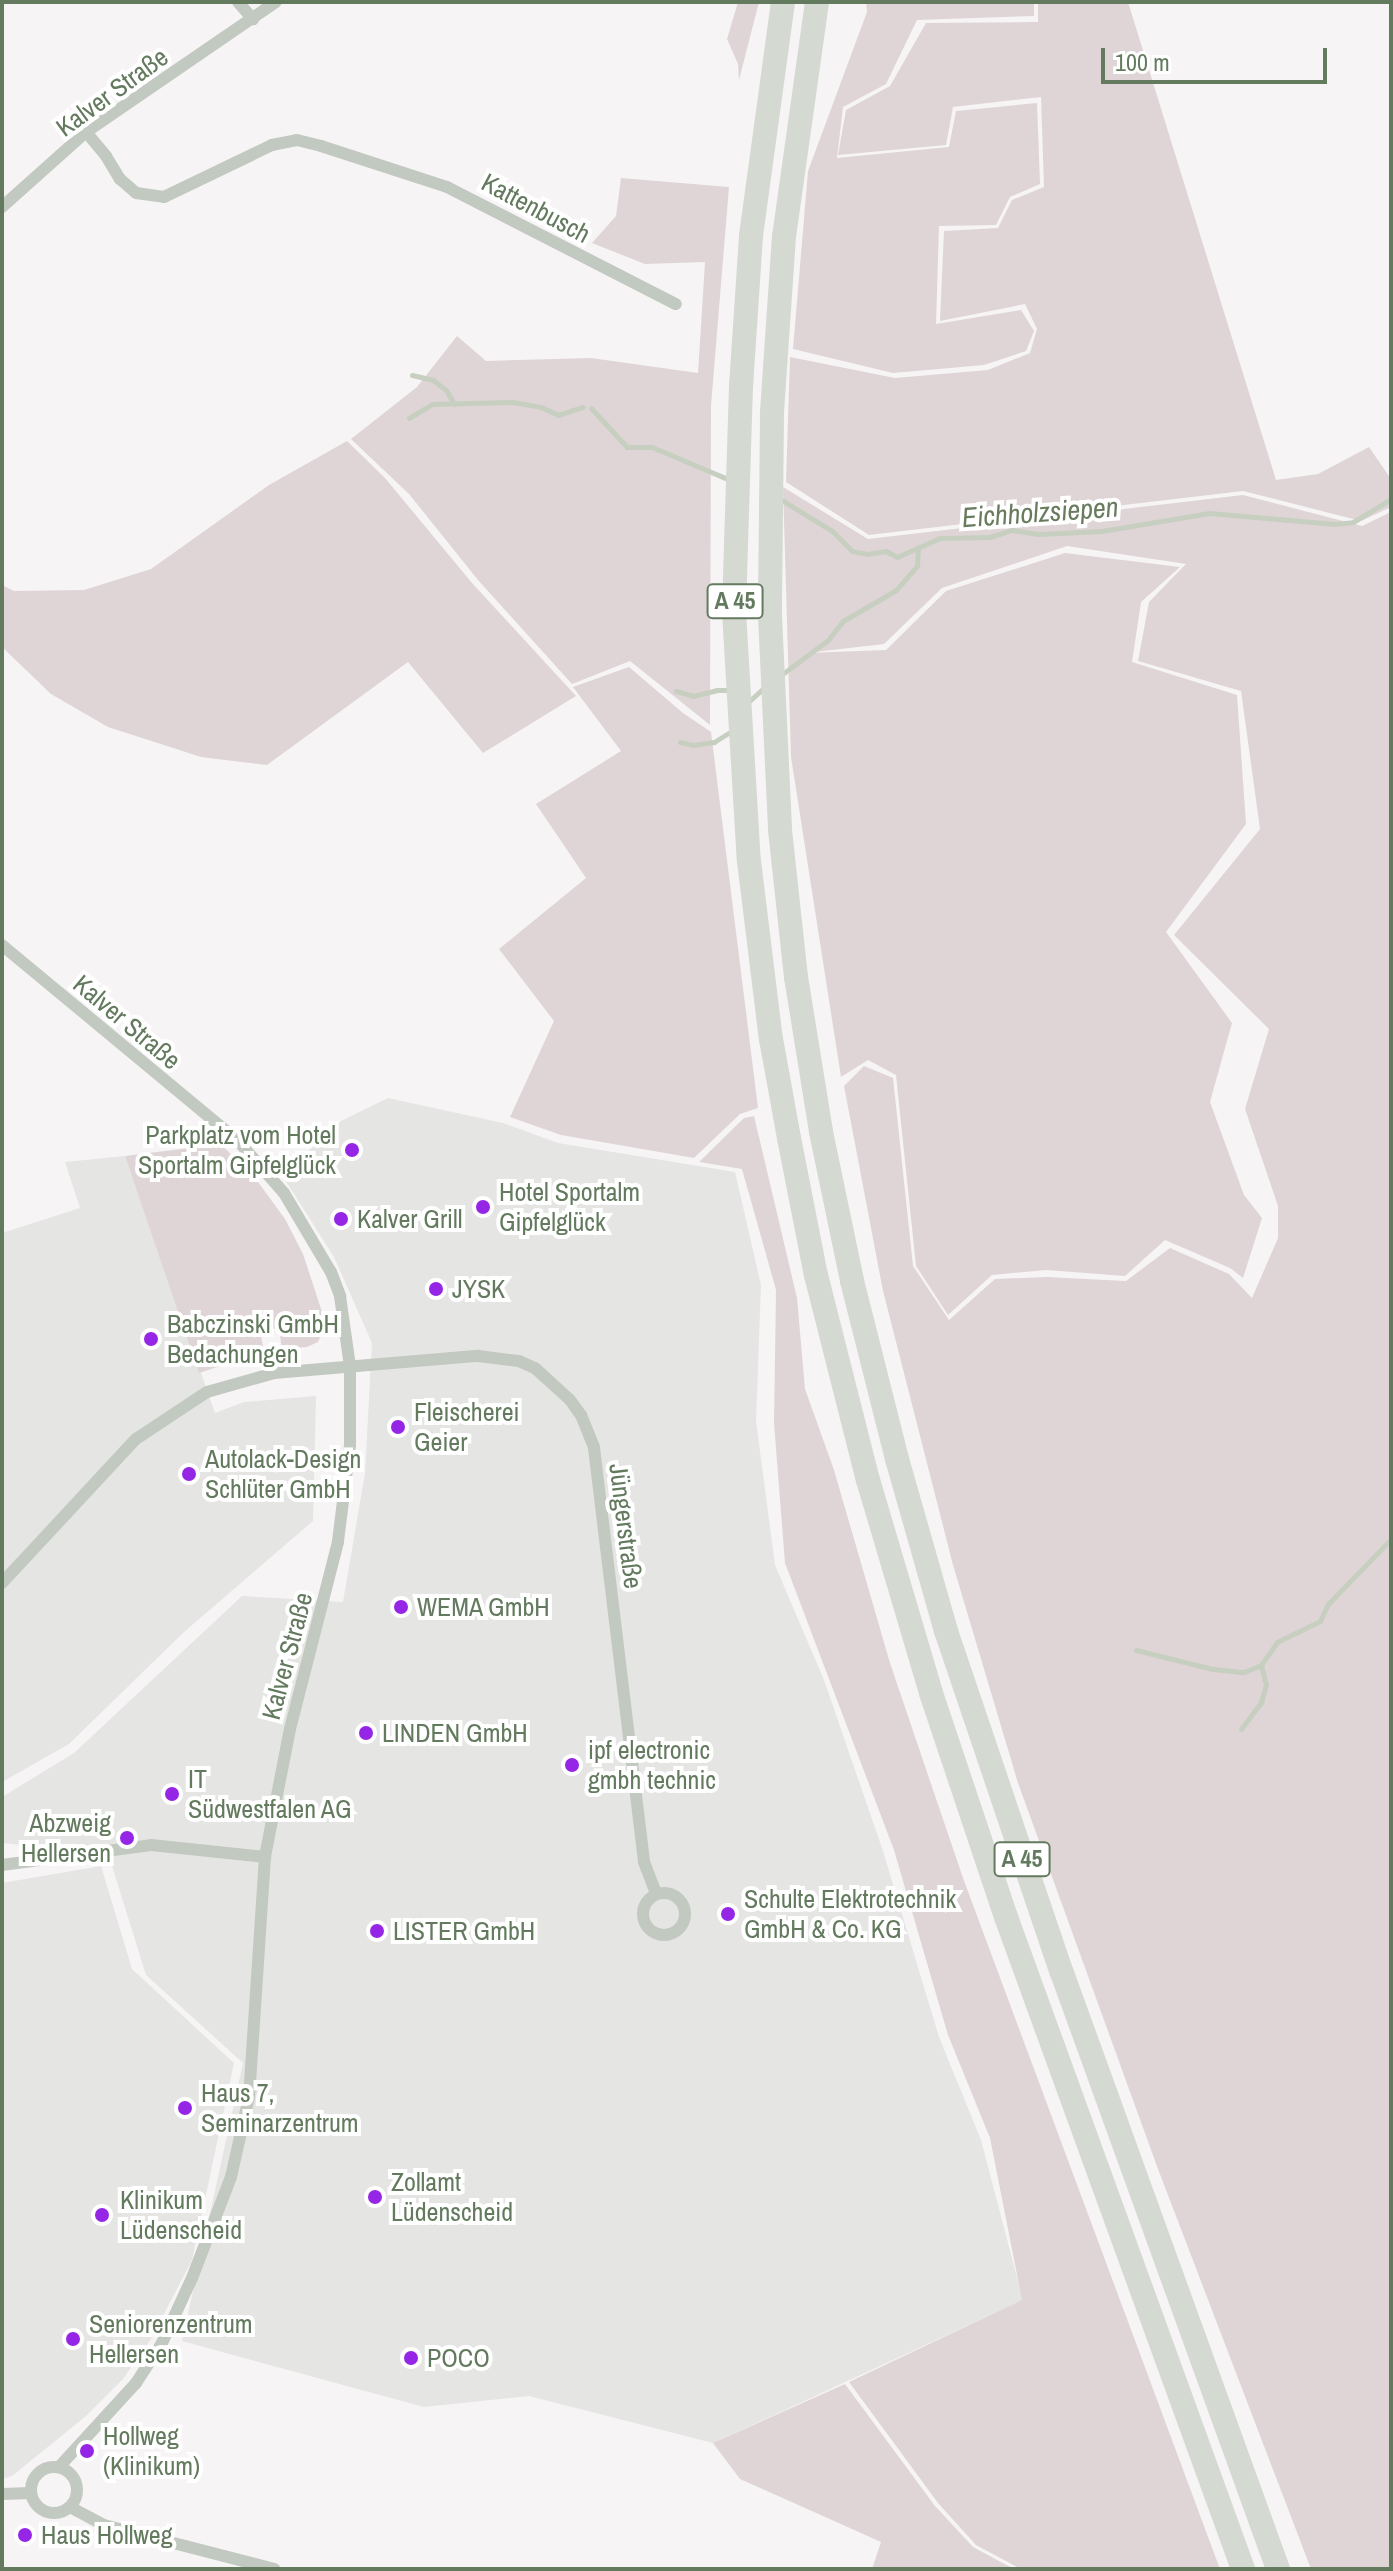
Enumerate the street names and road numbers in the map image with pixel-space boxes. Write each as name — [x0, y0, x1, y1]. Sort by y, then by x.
street label: Kalver Straße — [50, 41, 174, 143]
street label: Kattenbusch — [476, 166, 596, 250]
road number: A 45 — [705, 581, 765, 621]
street label: Kalver Straße — [67, 968, 187, 1076]
street label: Jüngerstraße — [603, 1462, 649, 1590]
street label: Kalver Straße — [255, 1589, 319, 1723]
road number: A 45 — [992, 1839, 1052, 1879]

